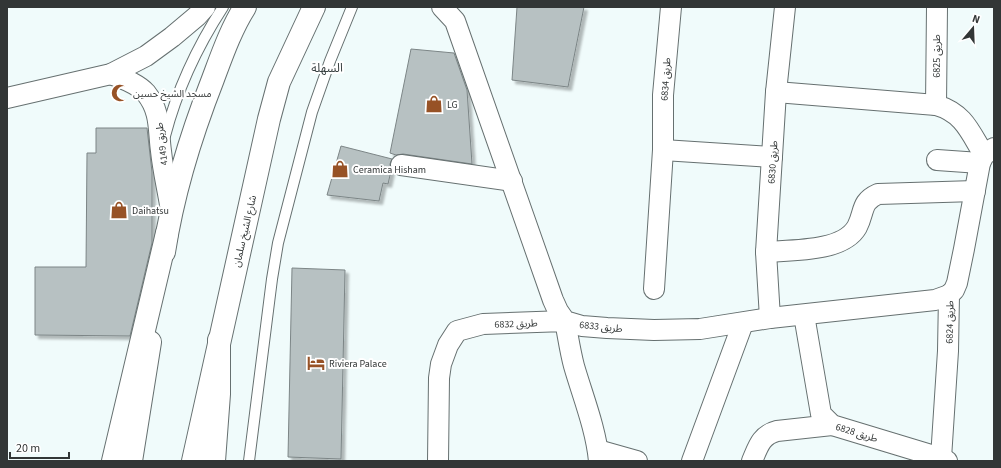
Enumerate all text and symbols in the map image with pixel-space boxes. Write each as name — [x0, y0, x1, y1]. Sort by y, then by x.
north arrow — [953, 8, 993, 48]
text: N — [970, 11, 982, 27]
street label: طريق 6825 — [930, 34, 944, 78]
street label: طريق 6834 — [658, 57, 675, 101]
district label: السهلة — [311, 60, 343, 77]
mosque icon: مسجد الشيخ حسين — [110, 83, 130, 103]
place label: مسجد الشيخ حسين — [133, 87, 212, 101]
shop icon: LG — [424, 94, 444, 114]
place label: LG — [447, 98, 458, 112]
street label: طريق 4149 — [152, 121, 172, 166]
street label: طريق 6830 — [765, 140, 782, 184]
shop icon: Ceramica Hisham — [330, 159, 350, 179]
place label: Ceramica Hisham — [353, 163, 426, 177]
street label: شارع الشيخ سلمان — [230, 194, 260, 269]
shop icon: Daihatsu — [109, 200, 129, 220]
place label: Daihatsu — [132, 204, 169, 218]
street label: طريق 6824 — [943, 300, 957, 344]
street label: طريق 6832 — [494, 316, 538, 332]
street label: طريق 6833 — [579, 318, 623, 336]
hotel icon: Riviera Palace — [306, 353, 326, 373]
place label: Riviera Palace — [329, 357, 387, 371]
street label: طريق 6828 — [834, 420, 880, 446]
scale bar — [10, 434, 69, 460]
text: 20 m — [16, 440, 40, 457]

